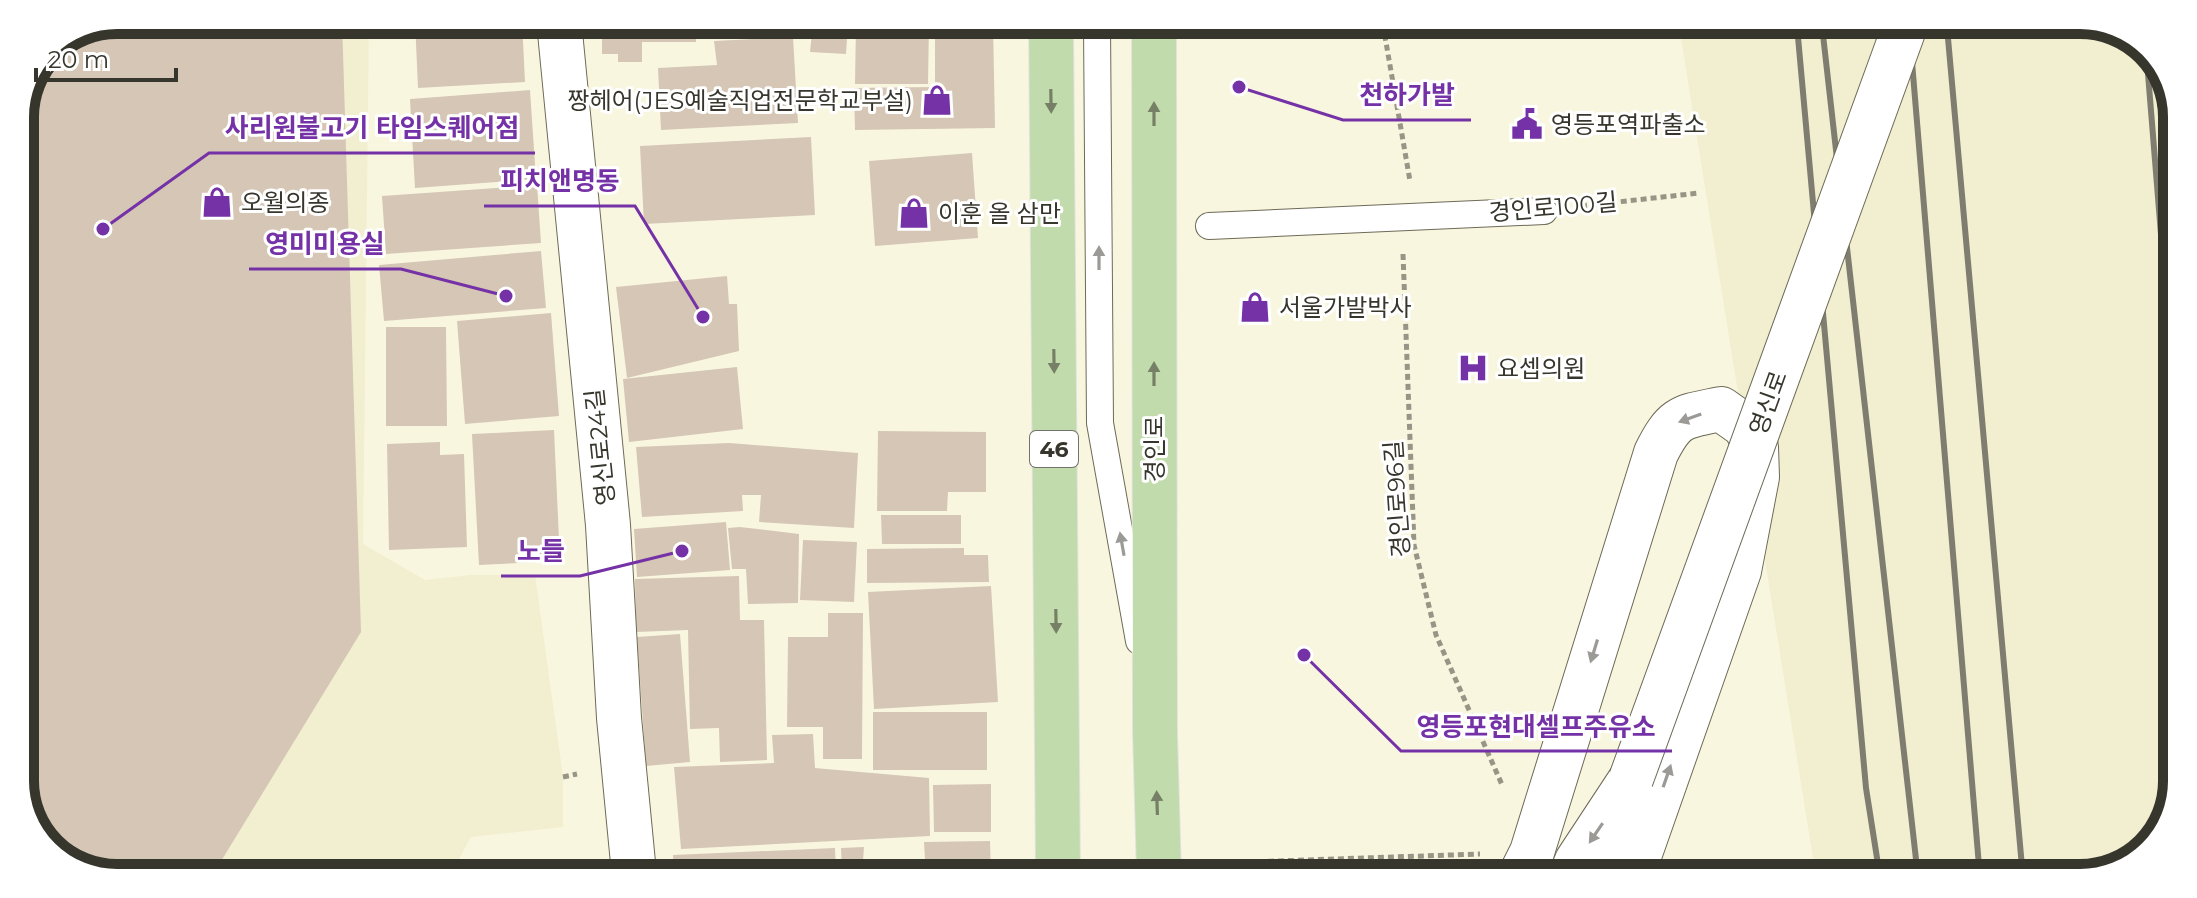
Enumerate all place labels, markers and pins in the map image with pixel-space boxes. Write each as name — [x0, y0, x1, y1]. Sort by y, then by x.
callout: 천하가발 — [1343, 70, 1471, 120]
shop icon: 짱헤어(JES예술직업전문학교부설) — [920, 83, 954, 117]
place label: 짱헤어(JES예술직업전문학교부설) — [567, 86, 913, 115]
callout: 사리원불고기 타임스퀘어점 — [209, 103, 535, 153]
public building icon: 영등포역파출소 — [1510, 107, 1544, 141]
place label: 영등포역파출소 — [1551, 110, 1706, 139]
callout: 피치앤명동 — [484, 156, 635, 206]
shop icon: 오월의종 — [200, 185, 234, 219]
place label: 오월의종 — [241, 188, 329, 217]
shop icon: 이훈 올 삼만 — [897, 196, 931, 230]
place label: 이훈 올 삼만 — [938, 199, 1061, 228]
callout: 영미미용실 — [249, 219, 401, 269]
shop icon: 서울가발박사 — [1238, 290, 1272, 324]
place label: 서울가발박사 — [1279, 293, 1411, 322]
hospital icon: 요셉의원 — [1456, 351, 1490, 385]
place label: 요셉의원 — [1497, 354, 1585, 383]
callout: 노들 — [501, 526, 580, 576]
callout: 영등포현대셀프주유소 — [1401, 701, 1672, 751]

